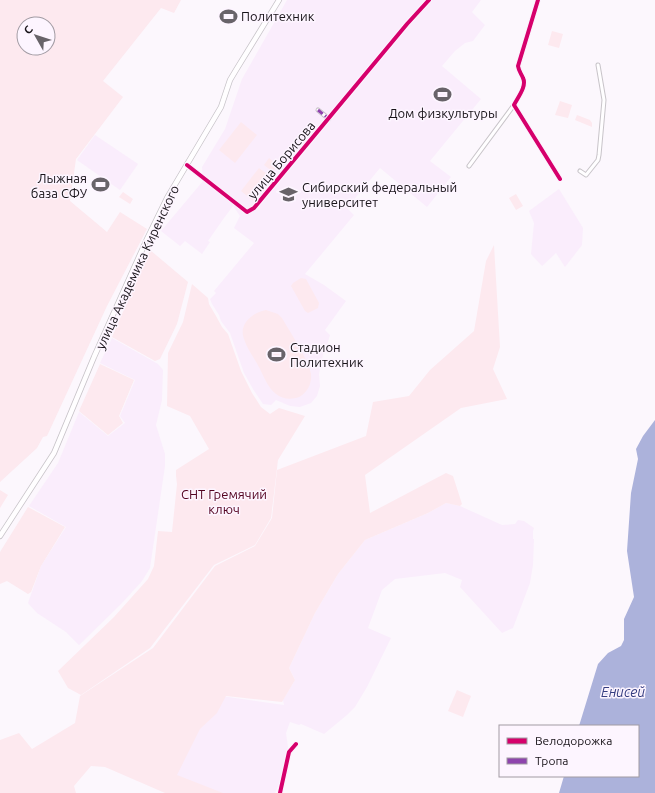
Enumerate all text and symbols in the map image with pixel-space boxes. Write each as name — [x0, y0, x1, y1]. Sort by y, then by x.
sports icon: Политехник — [218, 6, 238, 26]
place label: Политехник — [241, 9, 315, 23]
north arrow — [16, 16, 56, 56]
text: С — [21, 23, 35, 36]
sports icon: Дом физкультуры — [433, 84, 453, 104]
place label: Дом физкультуры — [388, 106, 498, 120]
street label: улица Борисова — [244, 118, 318, 202]
place label: Лыжная база СФУ — [31, 171, 88, 200]
sports icon: Лыжная база СФУ — [90, 175, 110, 195]
place label: Сибирский федеральный университет — [302, 180, 457, 209]
street label: улица Академика Киренского — [93, 183, 181, 351]
school or university icon: Сибирский федеральный университет — [279, 184, 299, 204]
place label: Стадион Политехник — [290, 340, 364, 369]
sports icon: Стадион Политехник — [267, 344, 287, 364]
park label: СНТ Гремячий ключ — [181, 487, 267, 516]
water label: Енисей — [601, 684, 645, 700]
legend — [499, 725, 639, 777]
text: Велодорожка — [535, 734, 612, 747]
text: Тропа — [535, 754, 568, 767]

